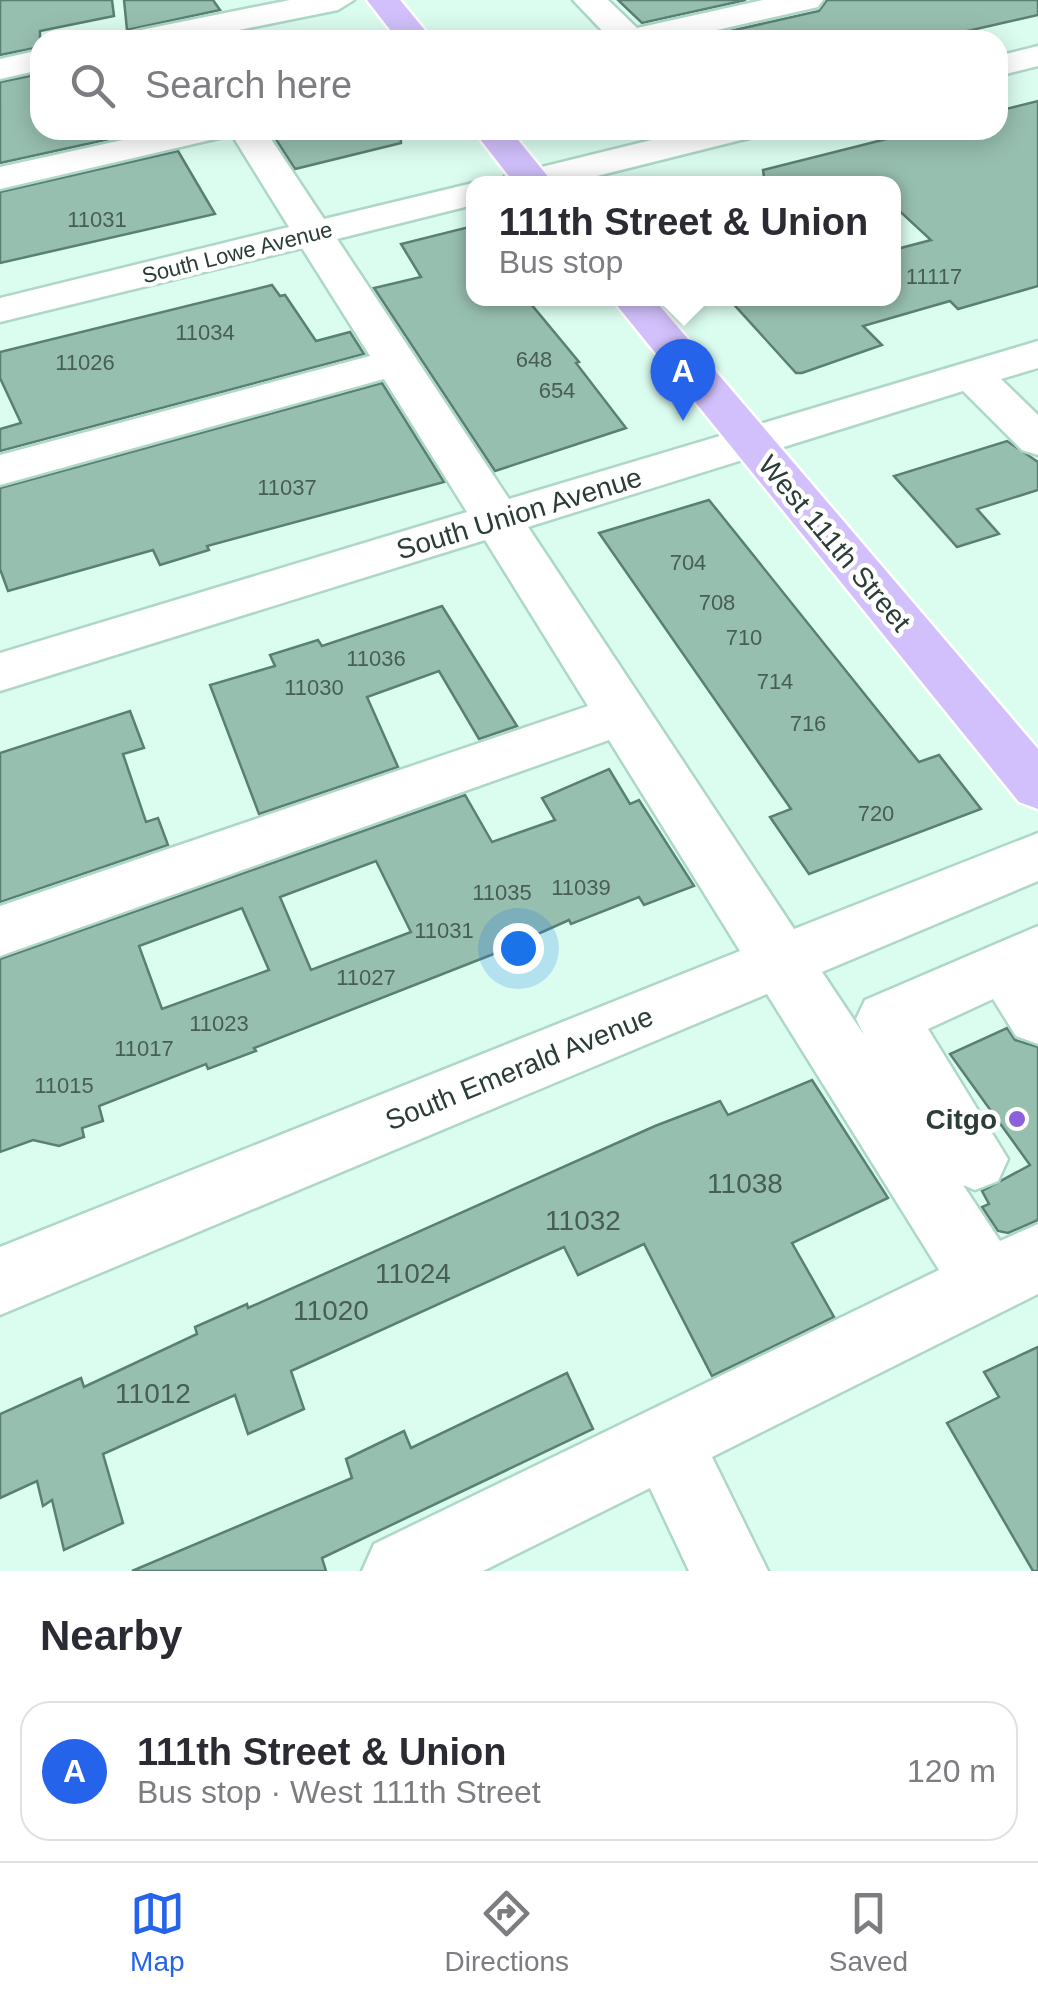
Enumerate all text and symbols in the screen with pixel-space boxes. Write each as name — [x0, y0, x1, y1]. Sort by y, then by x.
search box — [30, 30, 1008, 140]
icon: search — [65, 58, 120, 113]
text: Search here — [145, 64, 352, 106]
popup — [466, 176, 901, 306]
text: 111th Street & Union — [499, 201, 868, 243]
house number: 11031 — [67, 207, 127, 232]
street label: South Lowe Avenue — [139, 217, 335, 288]
text: Bus stop — [499, 244, 623, 280]
house number: 11117 — [906, 264, 962, 289]
house number: 11034 — [175, 320, 235, 345]
pin: A — [650, 338, 716, 421]
house number: 648 — [516, 347, 552, 372]
house number: 11026 — [55, 350, 115, 375]
house number: 654 — [539, 378, 575, 403]
street label: West 111th Street — [752, 449, 917, 638]
street label: South Union Avenue — [393, 461, 646, 566]
house number: 11037 — [257, 475, 317, 500]
house number: 704 — [670, 550, 706, 575]
house number: 708 — [699, 590, 735, 615]
house number: 710 — [726, 625, 762, 650]
house number: 11036 — [346, 646, 406, 671]
house number: 714 — [757, 669, 793, 694]
house number: 11030 — [284, 675, 344, 700]
house number: 716 — [790, 711, 826, 736]
house number: 720 — [858, 801, 894, 826]
house number: 11039 — [551, 875, 611, 900]
house number: 11035 — [472, 880, 532, 905]
house number: 11031 — [414, 918, 474, 943]
your location — [493, 923, 544, 974]
house number: 11027 — [336, 965, 396, 990]
street label: South Emerald Avenue — [381, 1001, 658, 1136]
house number: 11023 — [189, 1011, 249, 1036]
house number: 11017 — [114, 1036, 174, 1061]
house number: 11015 — [34, 1073, 94, 1098]
place label: Citgo — [925, 1104, 997, 1135]
marker: Citgo — [1006, 1108, 1028, 1130]
house number: 11038 — [707, 1168, 783, 1199]
house number: 11032 — [545, 1205, 621, 1236]
house number: 11024 — [375, 1258, 451, 1289]
house number: 11020 — [293, 1295, 369, 1326]
house number: 11012 — [115, 1378, 191, 1409]
text: Nearby — [40, 1612, 182, 1659]
text: 111th Street & Union — [137, 1731, 507, 1773]
text: A — [63, 1753, 86, 1789]
text: 120 m — [907, 1753, 996, 1789]
text: Bus stop · West 111th Street — [137, 1774, 541, 1810]
tab: Map — [130, 1886, 185, 1978]
tab: Directions — [445, 1886, 569, 1978]
tab: Saved — [829, 1886, 908, 1978]

